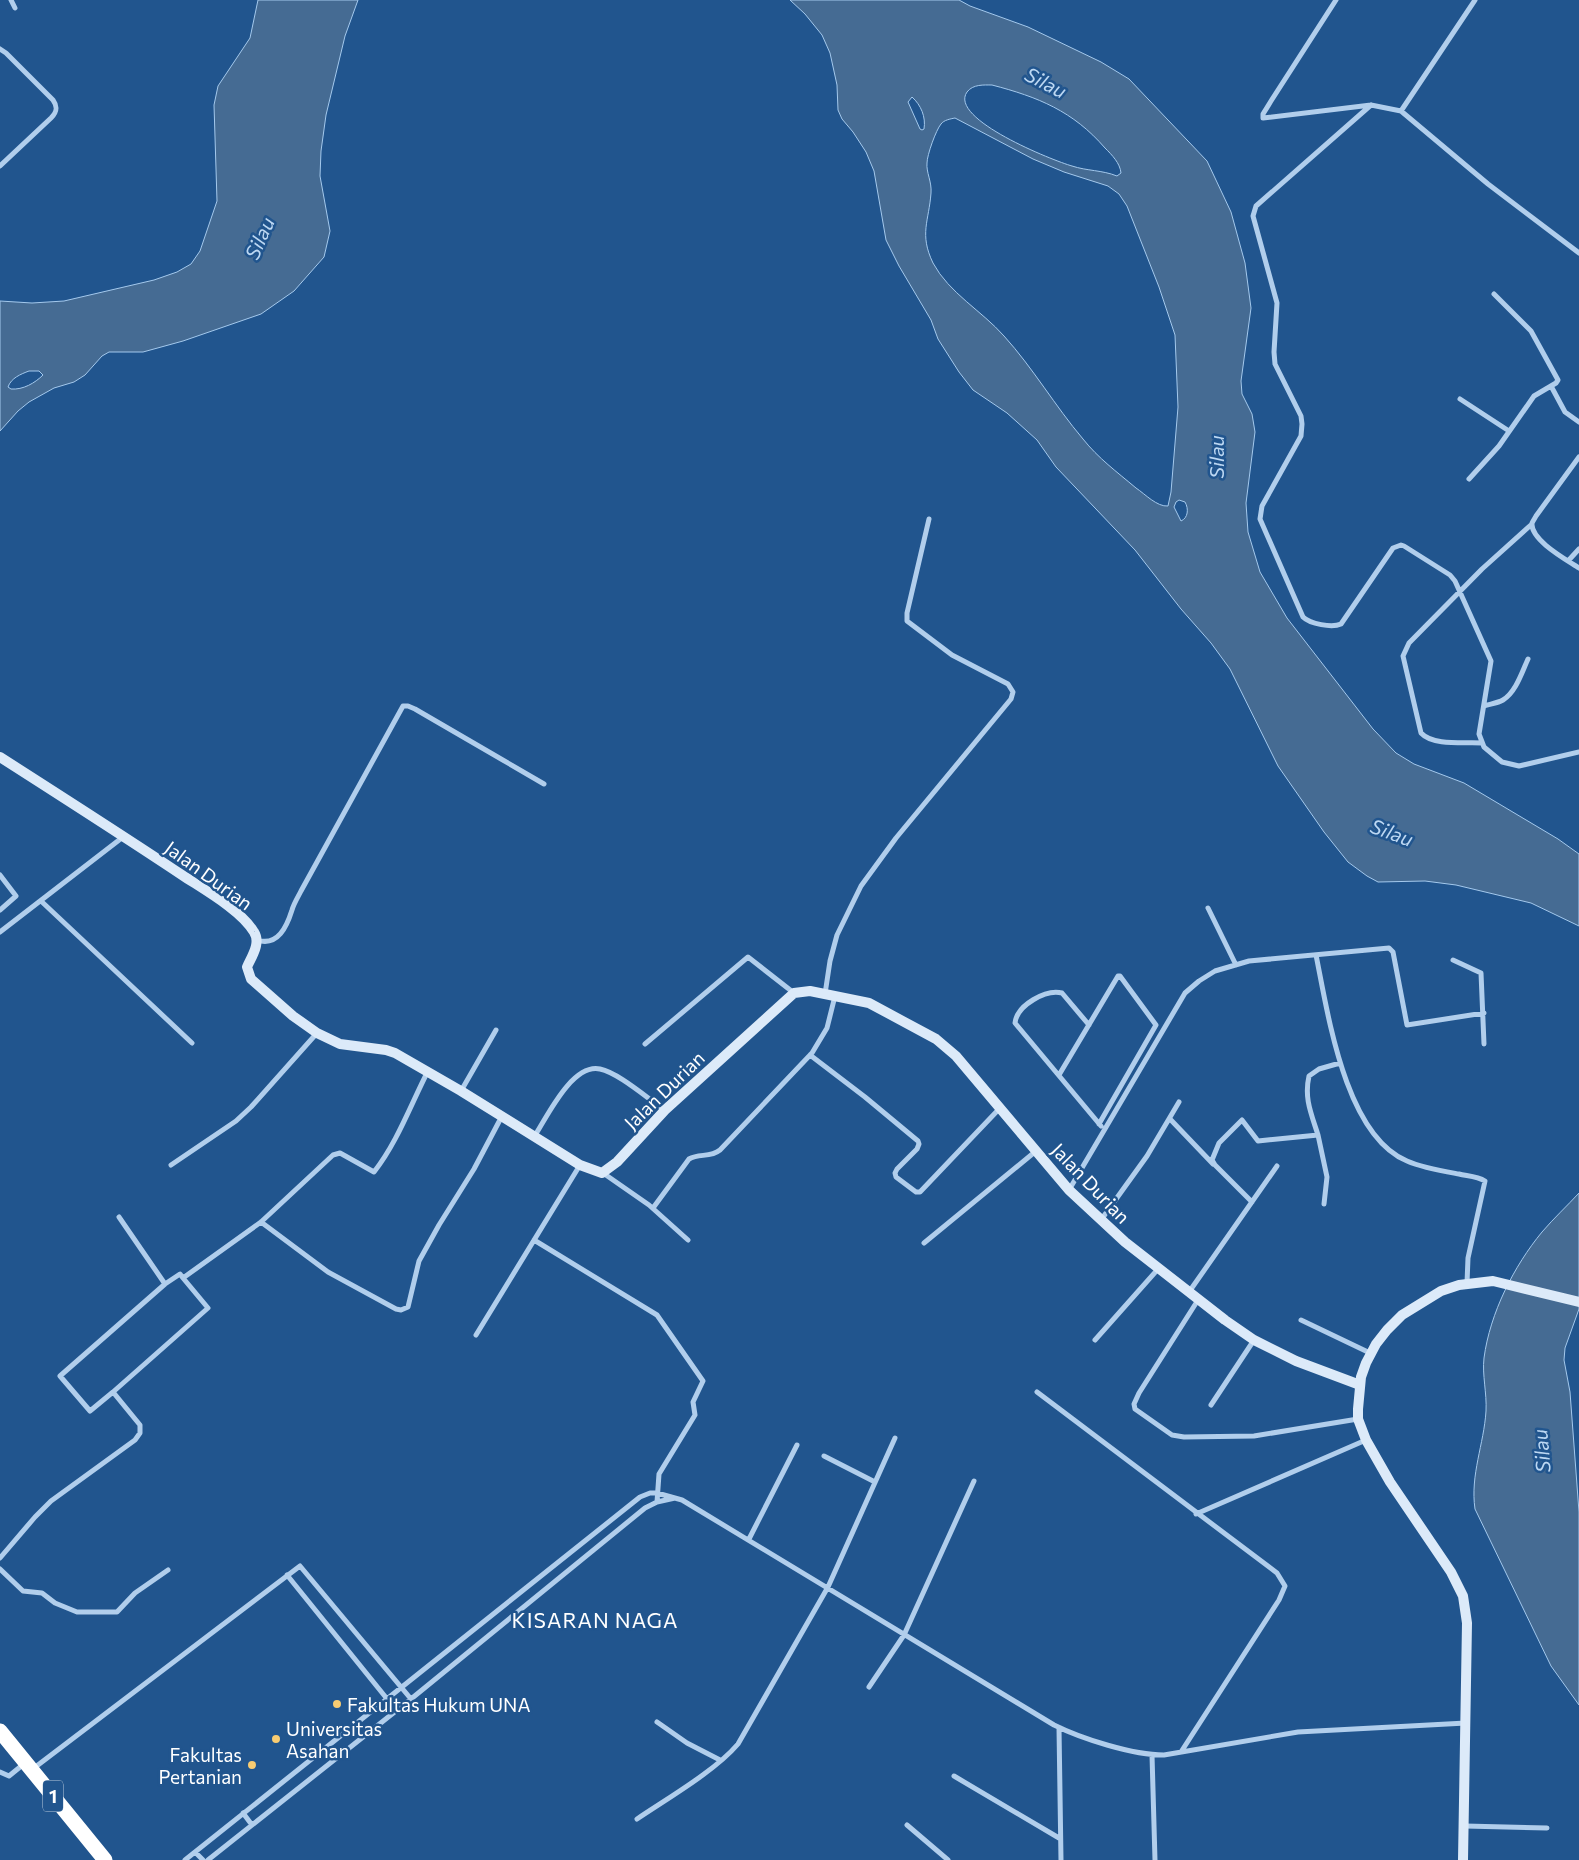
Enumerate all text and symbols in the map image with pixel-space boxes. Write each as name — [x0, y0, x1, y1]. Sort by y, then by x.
water label: Silau — [1021, 61, 1071, 103]
water label: Silau — [239, 213, 279, 263]
water label: Silau — [1204, 435, 1228, 479]
water label: Silau — [1367, 813, 1417, 851]
street label: Jalan Durian — [161, 836, 257, 914]
street label: Jalan Durian — [619, 1046, 709, 1134]
street label: Jalan Durian — [1047, 1138, 1135, 1228]
water label: Silau — [1527, 1428, 1555, 1474]
district label: KISARAN NAGA — [512, 1607, 678, 1632]
place label: Fakultas Hukum UNA — [347, 1693, 531, 1716]
marker: Fakultas Hukum UNA — [331, 1698, 343, 1710]
place label: Universitas Asahan — [286, 1717, 382, 1762]
marker: Universitas Asahan — [270, 1733, 282, 1745]
place label: Fakultas Pertanian — [158, 1743, 242, 1788]
marker: Fakultas Pertanian — [246, 1759, 258, 1771]
road number: 1 — [43, 1780, 63, 1812]

